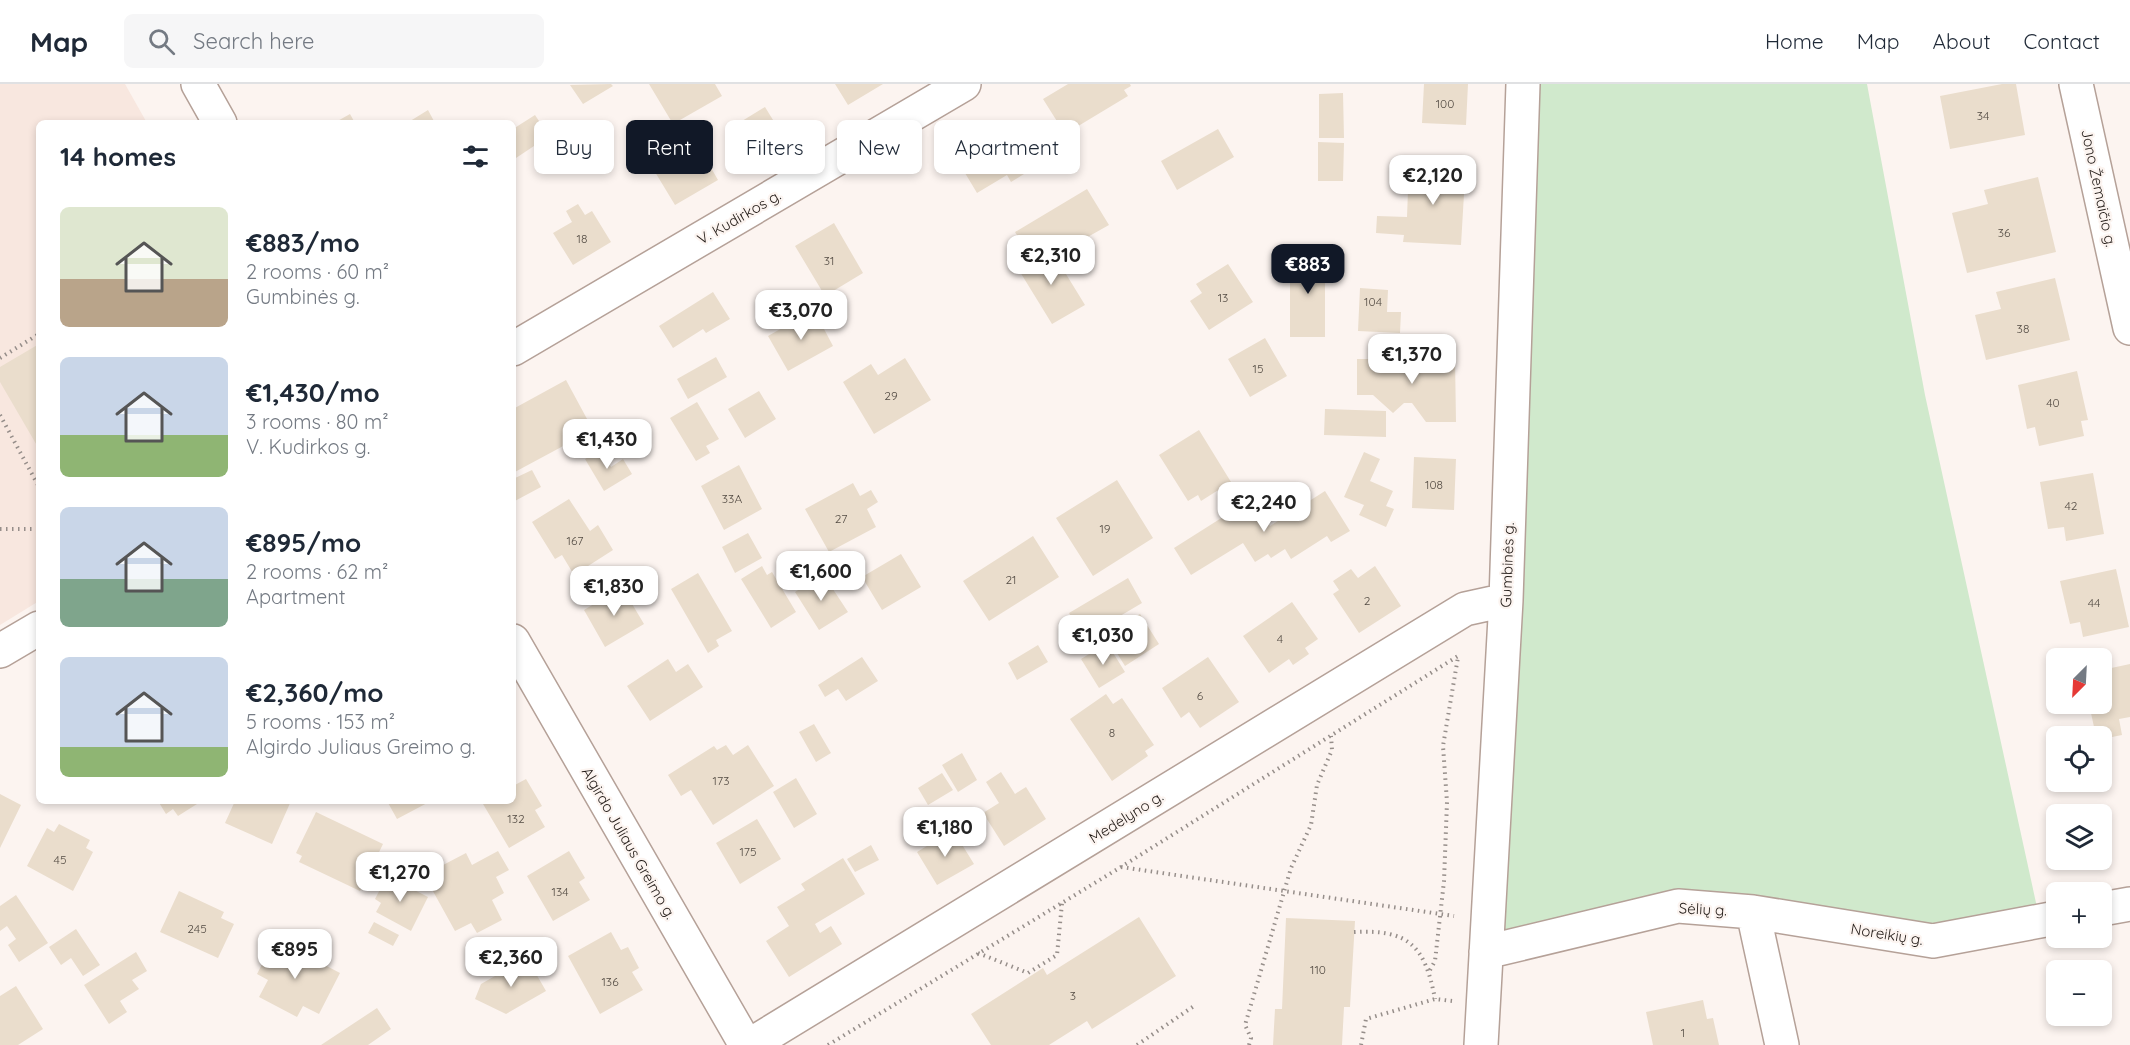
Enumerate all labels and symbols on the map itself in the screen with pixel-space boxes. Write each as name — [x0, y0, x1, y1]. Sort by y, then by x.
house number: 100 — [1436, 96, 1454, 111]
house number: 34 — [1977, 108, 1989, 123]
street label: Jono Žemaičio g. — [2077, 127, 2121, 249]
pin: €2,120 — [1384, 155, 1482, 206]
street label: V. Kudirkos g. — [694, 185, 784, 249]
house number: 36 — [1998, 225, 2011, 240]
house number: 18 — [577, 231, 587, 246]
pin: €2,310 — [1002, 235, 1100, 286]
pin: €883 — [1272, 244, 1344, 295]
house number: 31 — [824, 253, 834, 268]
pin: €3,070 — [752, 290, 850, 341]
house number: 13 — [1218, 290, 1228, 305]
house number: 104 — [1364, 294, 1382, 309]
house number: 38 — [2017, 321, 2029, 336]
pin: €1,370 — [1363, 334, 1461, 385]
house number: 15 — [1253, 361, 1263, 376]
house number: 29 — [884, 388, 898, 403]
house number: 40 — [2046, 395, 2060, 410]
pin: €1,430 — [558, 419, 656, 470]
house number: 108 — [1425, 477, 1443, 492]
pin: €2,240 — [1215, 482, 1313, 533]
house number: 33A — [722, 491, 742, 506]
house number: 42 — [2065, 498, 2078, 513]
house number: 27 — [835, 511, 847, 526]
house number: 19 — [1099, 521, 1111, 536]
street label: Gumbinės g. — [1496, 522, 1518, 608]
house number: 167 — [566, 533, 584, 548]
pin: €1,600 — [772, 551, 870, 602]
pin: €1,830 — [565, 566, 663, 617]
house number: 21 — [1005, 572, 1017, 587]
house number: 2 — [1364, 593, 1371, 608]
house number: 44 — [2088, 595, 2100, 610]
pin: €1,030 — [1054, 615, 1152, 666]
house number: 4 — [1277, 631, 1283, 646]
north arrow — [2046, 648, 2112, 714]
house number: 6 — [1197, 688, 1204, 703]
house number: 8 — [1109, 725, 1115, 740]
street label: Algirdo Juliaus Greimo g. — [578, 764, 680, 922]
house number: 173 — [713, 773, 729, 788]
street label: Medelyno g. — [1085, 787, 1167, 847]
pin: €1,180 — [896, 807, 994, 858]
house number: 132 — [507, 811, 525, 826]
house number: 175 — [739, 844, 757, 859]
house number: 45 — [54, 852, 66, 867]
pin: €1,270 — [351, 852, 449, 903]
house number: 134 — [551, 884, 569, 899]
street label: Sėlių g. — [1678, 898, 1728, 920]
street label: Noreikių g. — [1849, 919, 1925, 949]
house number: 245 — [187, 921, 207, 936]
pin: €895 — [259, 929, 331, 980]
pin: €2,360 — [462, 937, 560, 988]
house number: 110 — [1310, 962, 1326, 977]
house number: 136 — [601, 974, 619, 989]
house number: 3 — [1070, 988, 1076, 1003]
house number: 1 — [1681, 1025, 1685, 1040]

